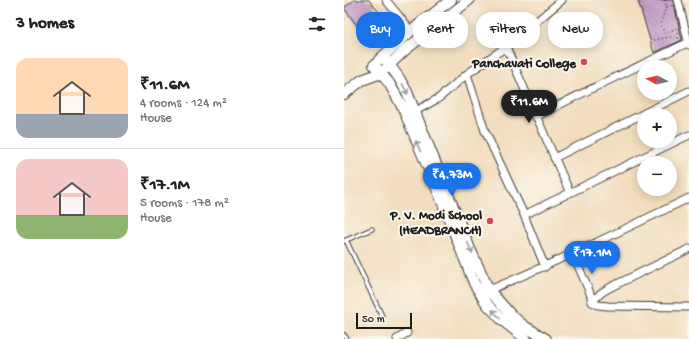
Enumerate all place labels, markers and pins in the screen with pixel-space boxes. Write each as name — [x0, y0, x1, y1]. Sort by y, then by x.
place label: Panchavati College — [471, 57, 577, 72]
marker: Panchavati College — [579, 57, 589, 67]
pin: ₹11.6M — [496, 90, 562, 124]
pin: ₹4.73M — [419, 163, 485, 197]
place label: P. V. Modi School (HEADBRANCH) — [389, 209, 482, 239]
marker: P. V. Modi School (HEADBRANCH) — [485, 216, 495, 226]
pin: ₹17.1M — [559, 241, 625, 275]

